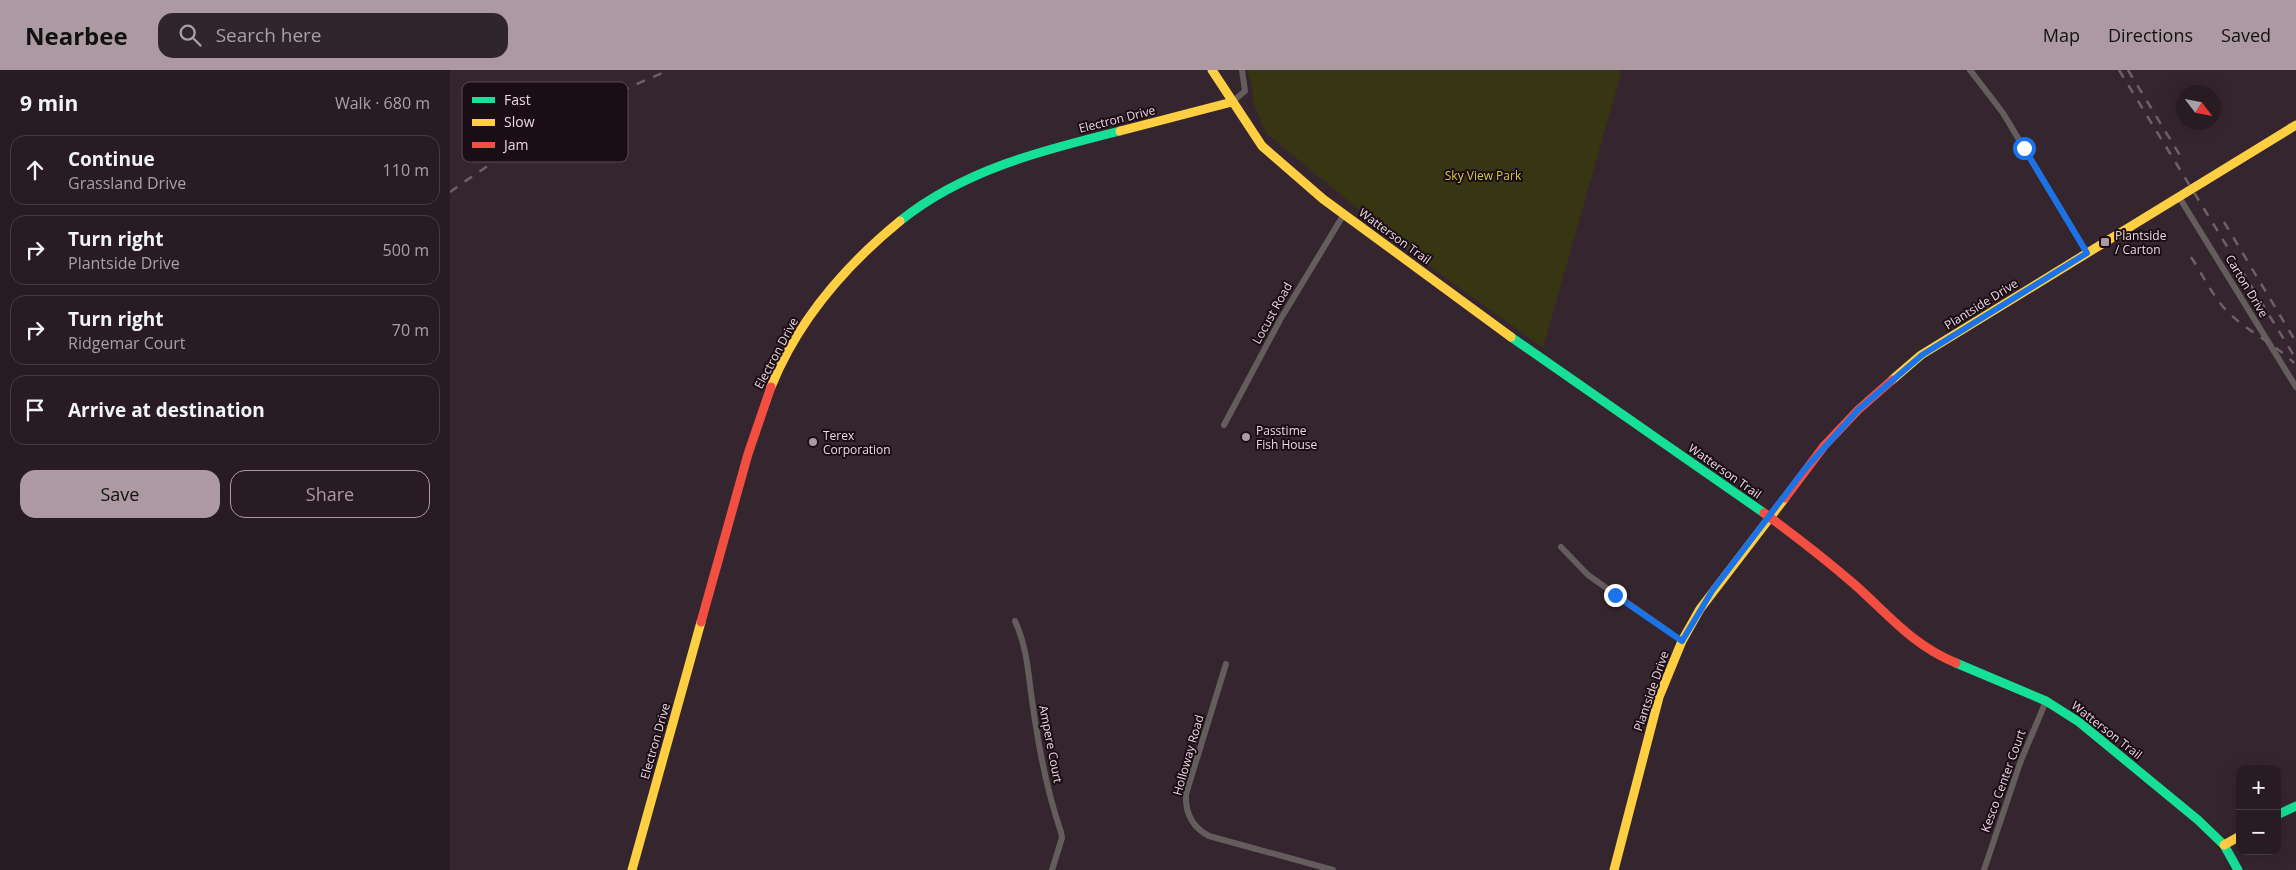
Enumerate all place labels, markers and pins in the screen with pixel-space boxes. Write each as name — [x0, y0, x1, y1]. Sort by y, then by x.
place label: Plantside / Carton — [2115, 227, 2167, 258]
marker: Plantside / Carton — [2099, 236, 2111, 248]
place label: Passtime Fish House — [1256, 422, 1318, 453]
place label: Terex Corporation — [823, 427, 891, 458]
marker: Passtime Fish House — [1240, 431, 1252, 443]
marker: Terex Corporation — [807, 436, 819, 448]

